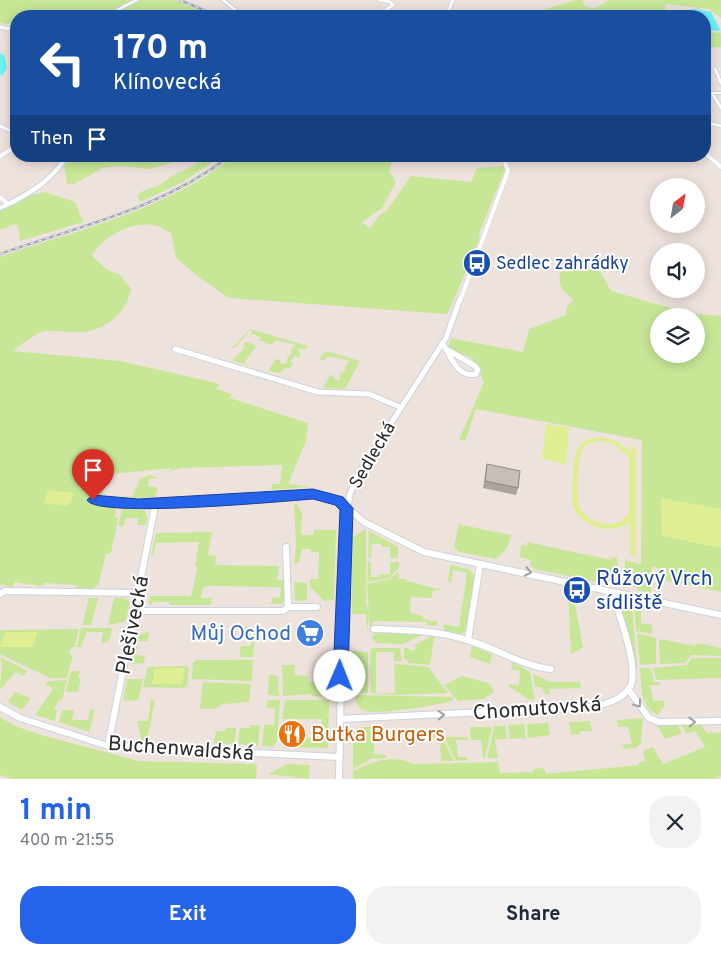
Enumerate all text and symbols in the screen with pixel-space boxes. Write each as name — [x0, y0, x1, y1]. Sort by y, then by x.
text: 170 m — [113, 27, 208, 71]
icon: left — [30, 30, 95, 95]
text: Klínovecká — [113, 70, 221, 97]
icon: arrive — [83, 125, 111, 153]
text: Then — [30, 127, 73, 151]
north arrow — [650, 178, 705, 232]
map controls — [650, 178, 705, 363]
button: sound — [650, 243, 705, 298]
bus stop icon: Sedlec zahrádky — [462, 248, 492, 278]
place label: Sedlec zahrádky — [496, 253, 629, 276]
button: layers — [650, 308, 705, 363]
street label: Sedlecká — [345, 418, 402, 493]
pin — [72, 449, 114, 500]
icon: arrive — [79, 456, 107, 484]
place label: Růžový Vrch sídliště — [596, 566, 713, 617]
one-way arrow — [523, 567, 532, 577]
street label: Plešivecká — [111, 574, 156, 677]
bus stop icon: Růžový Vrch sídliště — [562, 575, 592, 605]
supermarket icon: Můj Ochod — [295, 618, 325, 648]
place label: Můj Ochod — [190, 621, 291, 648]
position arrow — [313, 649, 365, 701]
street label: Chomutovská — [472, 692, 602, 727]
one-way arrow — [632, 698, 641, 708]
one-way arrow — [437, 709, 445, 720]
one-way arrow — [688, 716, 696, 727]
restaurant icon: Butka Burgers — [277, 719, 307, 749]
place label: Butka Burgers — [311, 722, 445, 749]
street label: Buchenwaldská — [107, 731, 255, 768]
text: 1 min — [20, 793, 92, 830]
button: close — [649, 796, 701, 848]
text: 400 m · 21:55 — [20, 831, 114, 851]
button: Exit — [20, 886, 356, 944]
button: Share — [366, 886, 701, 944]

